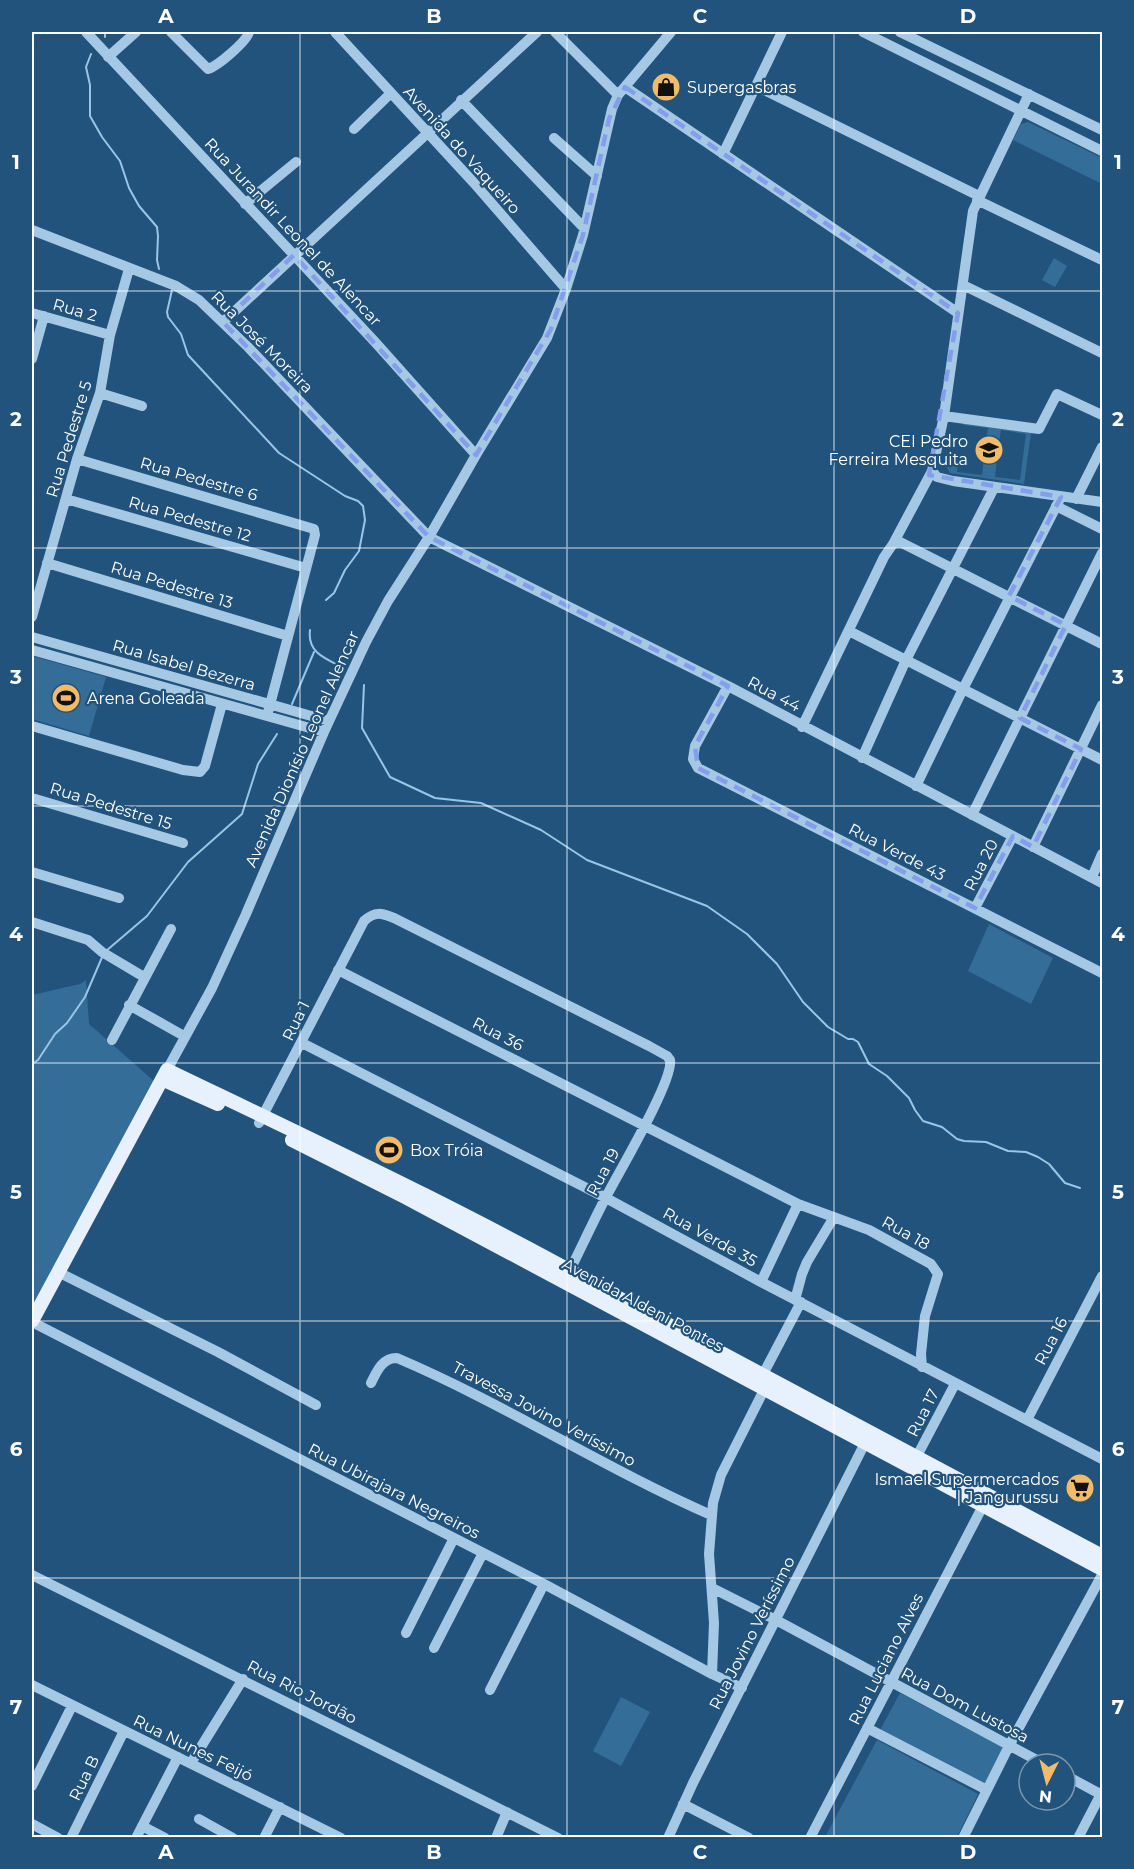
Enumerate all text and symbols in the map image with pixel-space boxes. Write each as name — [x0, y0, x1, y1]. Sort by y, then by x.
text: A — [157, 4, 174, 28]
text: B — [426, 4, 442, 28]
text: C — [693, 4, 708, 28]
text: D — [960, 4, 976, 28]
shop icon: Supergasbras — [650, 71, 682, 103]
place label: Supergasbras — [687, 78, 797, 97]
street label: Avenida do Vaqueiro — [400, 82, 524, 218]
street label: Rua Jurandir Leonel de Alencar — [201, 134, 385, 330]
text: 1 — [12, 150, 20, 174]
text: 1 — [1114, 150, 1122, 174]
street label: Rua José Moreira — [207, 287, 317, 397]
street label: Rua 2 — [51, 295, 99, 325]
street label: Rua Pedestre 5 — [42, 378, 96, 500]
text: 2 — [10, 407, 22, 431]
text: 2 — [1112, 407, 1124, 431]
place label: CEI Pedro Ferreira Mesquita — [828, 432, 968, 469]
school or university icon: CEI Pedro Ferreira Mesquita — [973, 434, 1005, 466]
street label: Rua Pedestre 6 — [138, 453, 260, 505]
street label: Rua Pedestre 12 — [127, 492, 253, 546]
street label: Rua Pedestre 13 — [109, 557, 235, 613]
street label: Avenida Dionísio Leonel Alencar — [241, 628, 363, 870]
street label: Rua Isabel Bezerra — [110, 635, 258, 695]
text: 3 — [9, 665, 22, 689]
text: 3 — [1111, 665, 1124, 689]
street label: Rua 44 — [744, 672, 804, 716]
sports icon: Arena Goleada — [50, 682, 82, 714]
place label: Arena Goleada — [87, 689, 205, 708]
street label: Rua Pedestre 15 — [48, 778, 174, 834]
street label: Rua Verde 43 — [845, 819, 949, 885]
street label: Rua 20 — [960, 836, 1002, 894]
text: 4 — [9, 922, 23, 946]
text: 4 — [1111, 922, 1125, 946]
street label: Rua 1 — [278, 998, 314, 1044]
street label: Rua 36 — [469, 1013, 527, 1055]
sports icon: Box Tróia — [373, 1134, 405, 1166]
place label: Box Tróia — [410, 1141, 484, 1160]
street label: Rua 19 — [583, 1145, 623, 1199]
text: 5 — [10, 1180, 22, 1204]
text: 5 — [1112, 1180, 1124, 1204]
street label: Rua Verde 35 — [660, 1203, 760, 1271]
street label: Rua 18 — [879, 1212, 933, 1254]
street label: Avenida Aldeni Pontes — [559, 1254, 727, 1356]
street label: Rua 16 — [1031, 1314, 1072, 1368]
street label: Travessa Jovino Veríssimo — [449, 1358, 639, 1470]
street label: Rua 17 — [903, 1386, 943, 1440]
text: 6 — [10, 1437, 23, 1461]
text: 6 — [1112, 1437, 1125, 1461]
street label: Rua Ubirajara Negreiros — [305, 1439, 483, 1543]
place label: Ismael Supermercados | Jangurussu — [874, 1470, 1059, 1507]
supermarket icon: Ismael Supermercados | Jangurussu — [1064, 1472, 1096, 1504]
street label: Rua Jovino Veríssimo — [705, 1553, 799, 1713]
street label: Rua Luciano Alves — [845, 1590, 928, 1728]
street label: Rua Rio Jordão — [244, 1656, 360, 1728]
street label: Rua Dom Lustosa — [898, 1663, 1032, 1747]
text: 7 — [10, 1695, 22, 1719]
text: 7 — [1112, 1695, 1124, 1719]
street label: Rua Nunes Feijó — [130, 1711, 256, 1785]
street label: Rua B — [65, 1752, 103, 1804]
north arrow — [1017, 1752, 1077, 1812]
text: N — [1038, 1786, 1053, 1807]
text: A — [157, 1840, 174, 1864]
text: B — [426, 1840, 442, 1864]
text: C — [693, 1840, 708, 1864]
text: D — [960, 1840, 976, 1864]

